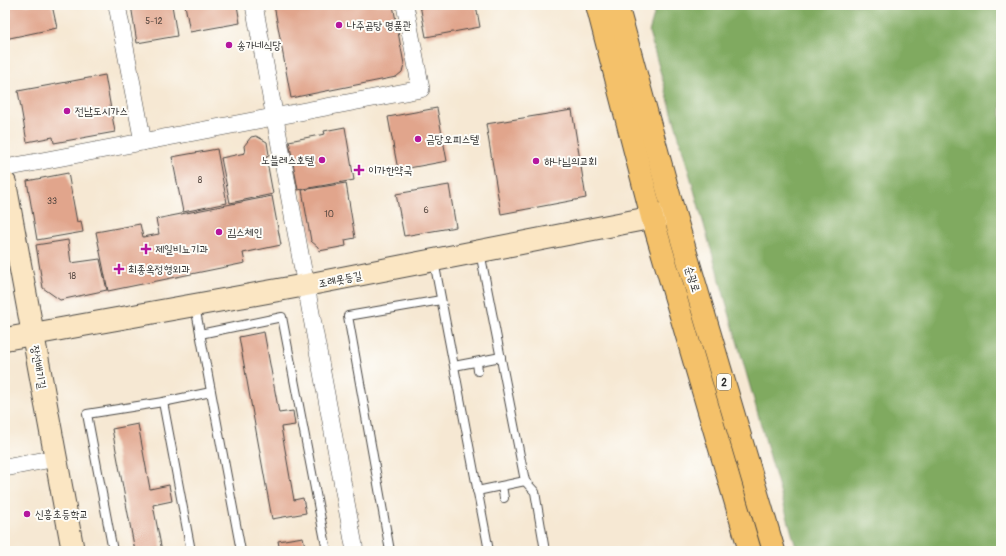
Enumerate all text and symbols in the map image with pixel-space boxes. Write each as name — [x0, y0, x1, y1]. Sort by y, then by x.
house number: 5-12 — [145, 16, 163, 27]
place label: 나주곰탕 명품관 — [347, 19, 411, 32]
marker: 나주곰탕 명품관 — [334, 20, 344, 30]
place label: 송가네식당 — [237, 39, 281, 52]
marker: 송가네식당 — [224, 40, 234, 50]
place label: 전남도시가스 — [75, 105, 128, 118]
marker: 전남도시가스 — [62, 106, 72, 116]
place label: 금당오피스텔 — [426, 133, 479, 146]
marker: 금당오피스텔 — [413, 134, 423, 144]
place label: 노블레스호텔 — [261, 154, 314, 167]
marker: 노블레스호텔 — [317, 155, 327, 165]
place label: 하나님의교회 — [544, 155, 597, 168]
marker: 하나님의교회 — [531, 156, 541, 166]
marker: 이가한약국 — [353, 164, 365, 176]
place label: 이가한약국 — [368, 164, 412, 177]
house number: 8 — [198, 175, 203, 186]
house number: 33 — [47, 196, 57, 207]
house number: 6 — [423, 205, 429, 216]
house number: 10 — [324, 209, 334, 220]
place label: 킴스체인 — [227, 226, 262, 239]
marker: 킴스체인 — [214, 227, 224, 237]
marker: 제일비뇨기과 — [140, 243, 152, 255]
place label: 제일비뇨기과 — [155, 243, 208, 256]
marker: 최종옥정형외과 — [113, 263, 125, 275]
place label: 최종옥정형외과 — [128, 263, 190, 276]
street label: 순광로 — [682, 265, 703, 294]
street label: 조례못등길 — [317, 269, 363, 290]
house number: 18 — [68, 271, 76, 282]
street label: 장선배기길 — [28, 344, 49, 390]
road number: 2 — [717, 374, 731, 390]
place label: 신흥초등학교 — [35, 508, 88, 521]
marker: 신흥초등학교 — [22, 509, 32, 519]

